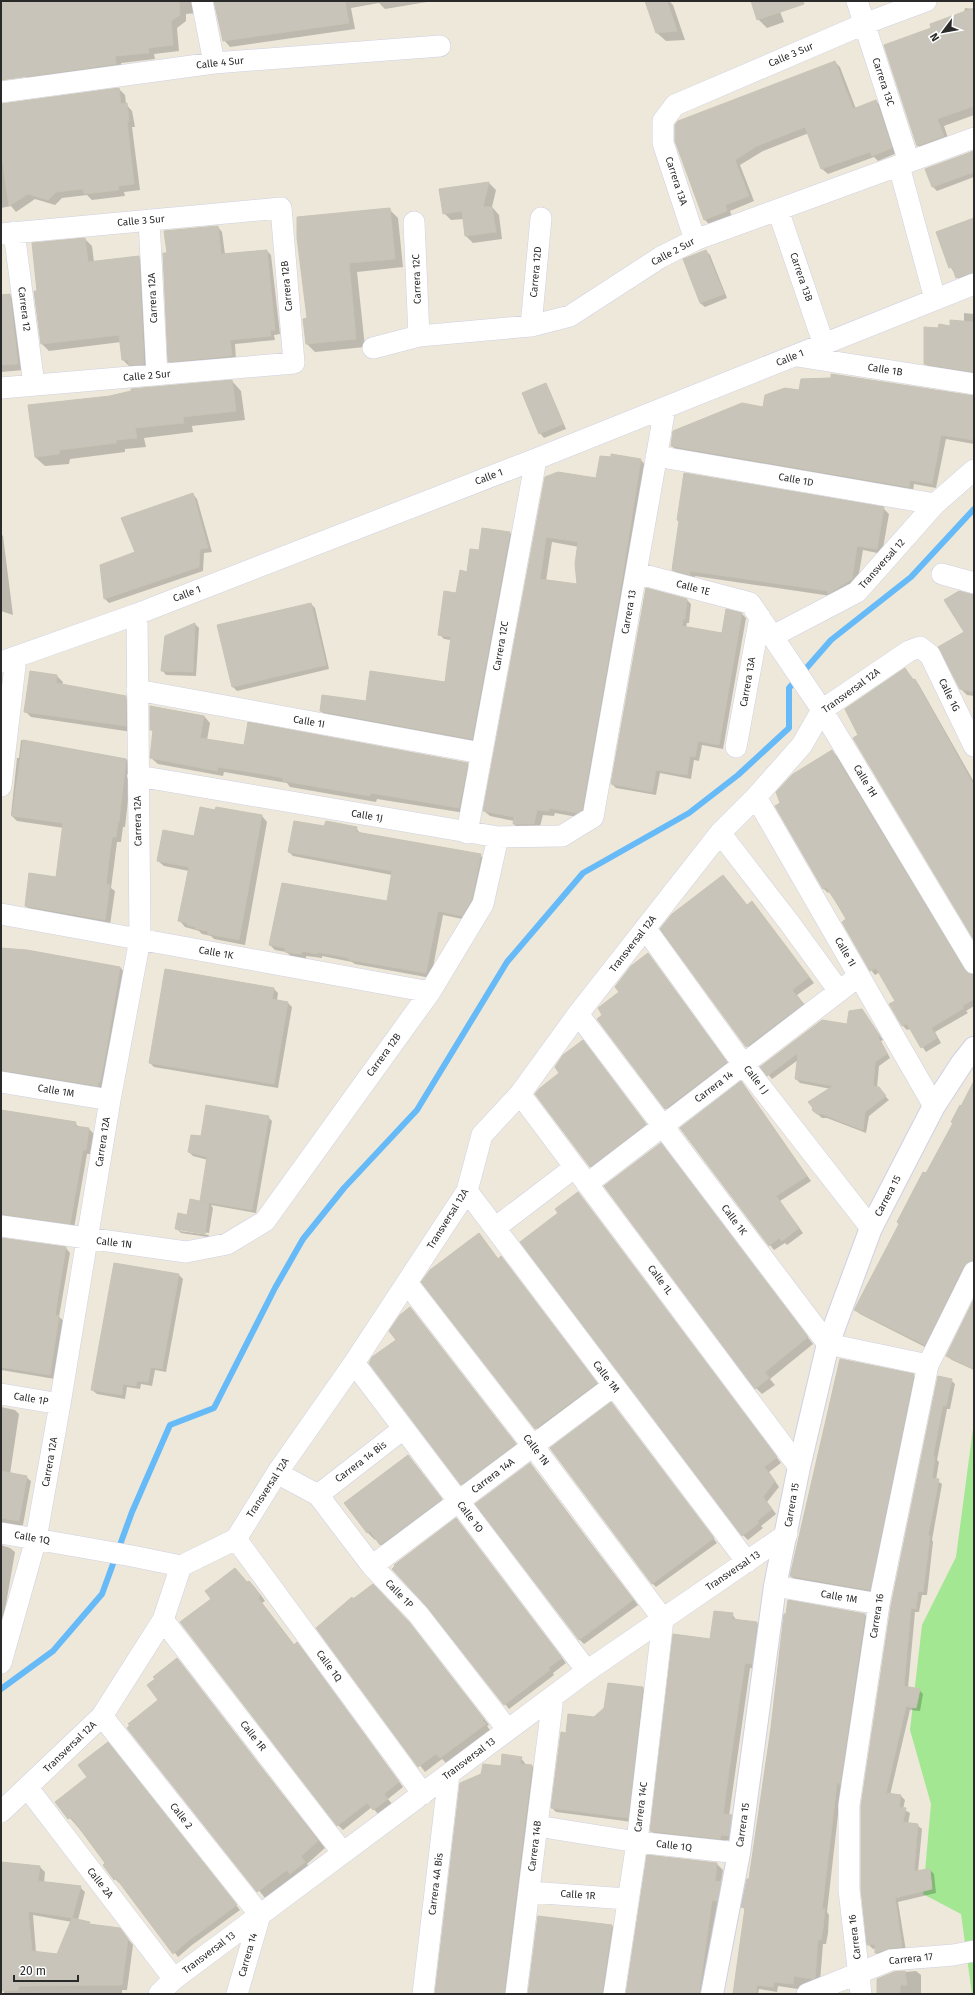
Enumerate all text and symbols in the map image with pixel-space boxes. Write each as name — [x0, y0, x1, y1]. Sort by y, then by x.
north arrow — [923, 12, 963, 52]
text: N — [927, 30, 942, 44]
street label: Calle 3 Sur — [767, 40, 815, 70]
street label: Calle 4 Sur — [196, 55, 245, 71]
street label: Carrera 13C — [870, 56, 897, 108]
street label: Carrera 13A — [662, 155, 690, 207]
street label: Calle 3 Sur — [117, 213, 165, 229]
street label: Calle 2 Sur — [649, 235, 697, 268]
street label: Carrera 12D — [528, 246, 544, 298]
street label: Carrera 13B — [787, 251, 815, 303]
street label: Carrera 12C — [410, 253, 424, 304]
street label: Carrera 12B — [279, 260, 295, 312]
street label: Carrera 12A — [146, 272, 160, 323]
street label: Carrera 12 — [15, 286, 33, 332]
street label: Calle 1 — [774, 347, 806, 369]
street label: Calle 1B — [867, 361, 903, 379]
street label: Calle 2 Sur — [123, 368, 171, 384]
street label: Calle 1 — [473, 466, 505, 488]
street label: Calle 1D — [777, 471, 815, 489]
street label: Transversal 12 — [856, 537, 908, 591]
street label: Calle 1E — [675, 578, 711, 598]
street label: Calle 1 — [171, 583, 203, 605]
street label: Carrera 13 — [619, 589, 639, 635]
street label: Carrera 12C — [491, 620, 511, 672]
street label: Carrera 13A — [738, 656, 758, 708]
street label: Transversal 12A — [820, 666, 883, 716]
street label: Calle 1G — [936, 676, 962, 714]
street label: Calle 1I — [292, 713, 326, 731]
street label: Calle 1H — [851, 763, 879, 799]
street label: Carrera 12A — [132, 795, 144, 846]
street label: Calle 1J — [350, 807, 384, 825]
street label: Transversal 12A — [607, 913, 659, 975]
street label: Calle 1I — [832, 935, 858, 969]
street label: Calle 1K — [198, 944, 234, 962]
street label: Carrera 12B — [364, 1031, 404, 1079]
street label: Calle I J — [741, 1063, 771, 1097]
street label: Carrera 14 — [692, 1068, 736, 1105]
street label: Calle 1M — [37, 1082, 75, 1100]
street label: Carrera 12A — [93, 1116, 113, 1168]
street label: Carrera 15 — [872, 1173, 904, 1219]
street label: Transversal 12A — [425, 1186, 471, 1251]
street label: Calle 1K — [719, 1202, 749, 1238]
street label: Calle 1N — [95, 1235, 133, 1251]
street label: Calle 1L — [645, 1263, 675, 1297]
street label: Calle 1M — [590, 1359, 622, 1395]
street label: Calle 1P — [13, 1390, 49, 1408]
street label: Calle 1N — [520, 1432, 552, 1468]
street label: Carrera 12A — [40, 1436, 60, 1488]
street label: Carrera 14 Bis — [333, 1439, 389, 1485]
street label: Transversal 12A — [244, 1456, 292, 1520]
street label: Carrera 14A — [469, 1456, 517, 1496]
street label: Carrera 15 — [782, 1482, 802, 1528]
street label: Calle 1O — [454, 1499, 486, 1535]
street label: Calle 1Q — [13, 1529, 51, 1547]
street label: Transversal 13 — [704, 1548, 762, 1594]
street label: Calle 1P — [383, 1577, 416, 1611]
street label: Calle 1M — [820, 1588, 858, 1606]
street label: Carrera 16 — [868, 1593, 886, 1639]
street label: Calle 1Q — [314, 1648, 344, 1684]
street label: Calle 1R — [237, 1718, 269, 1754]
street label: Transversal 12A — [41, 1719, 99, 1775]
street label: Transversal 13 — [440, 1735, 498, 1783]
street label: Carrera 14C — [632, 1781, 650, 1833]
street label: Calle 2 — [167, 1801, 195, 1831]
street label: Carrera 15 — [734, 1802, 752, 1848]
street label: Carrera 14B — [526, 1820, 544, 1872]
street label: Calle 1Q — [655, 1838, 693, 1854]
street label: Carrera 4A Bis — [426, 1852, 446, 1916]
street label: Calle 2A — [84, 1865, 116, 1901]
street label: Calle 1R — [560, 1888, 596, 1902]
street label: Carrera 16 — [846, 1914, 864, 1960]
street label: Transversal 13 — [180, 1929, 238, 1977]
street label: Carrera 14 — [236, 1931, 260, 1978]
street label: Carrera 17 — [888, 1951, 934, 1967]
scale bar — [14, 1957, 78, 1983]
text: 20 m — [20, 1964, 46, 1978]

